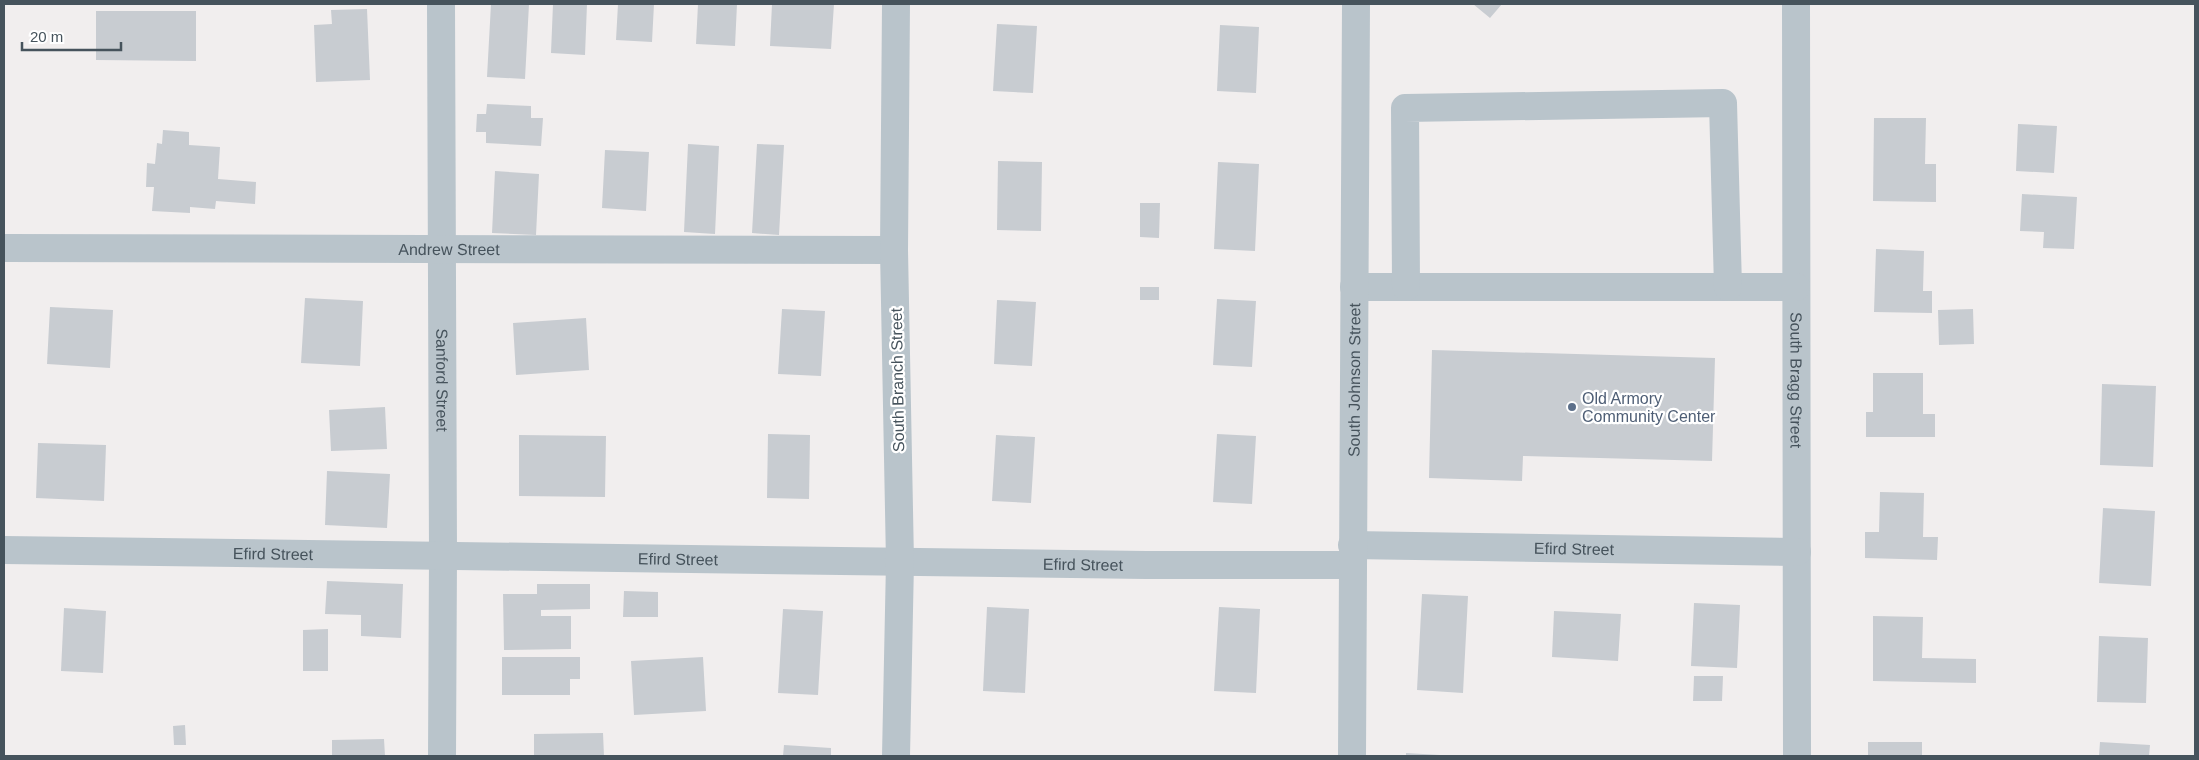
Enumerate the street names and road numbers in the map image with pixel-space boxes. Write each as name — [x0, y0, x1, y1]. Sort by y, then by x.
street label: Andrew Street — [398, 241, 500, 258]
street label: South Johnson Street — [1346, 302, 1363, 457]
street label: South Branch Street — [888, 307, 907, 452]
street label: South Bragg Street — [1787, 312, 1805, 449]
street label: Sanford Street — [433, 328, 451, 432]
street label: Efird Street — [1534, 540, 1615, 558]
street label: Efird Street — [233, 545, 314, 563]
street label: Efird Street — [638, 550, 719, 568]
street label: Efird Street — [1043, 556, 1124, 574]

